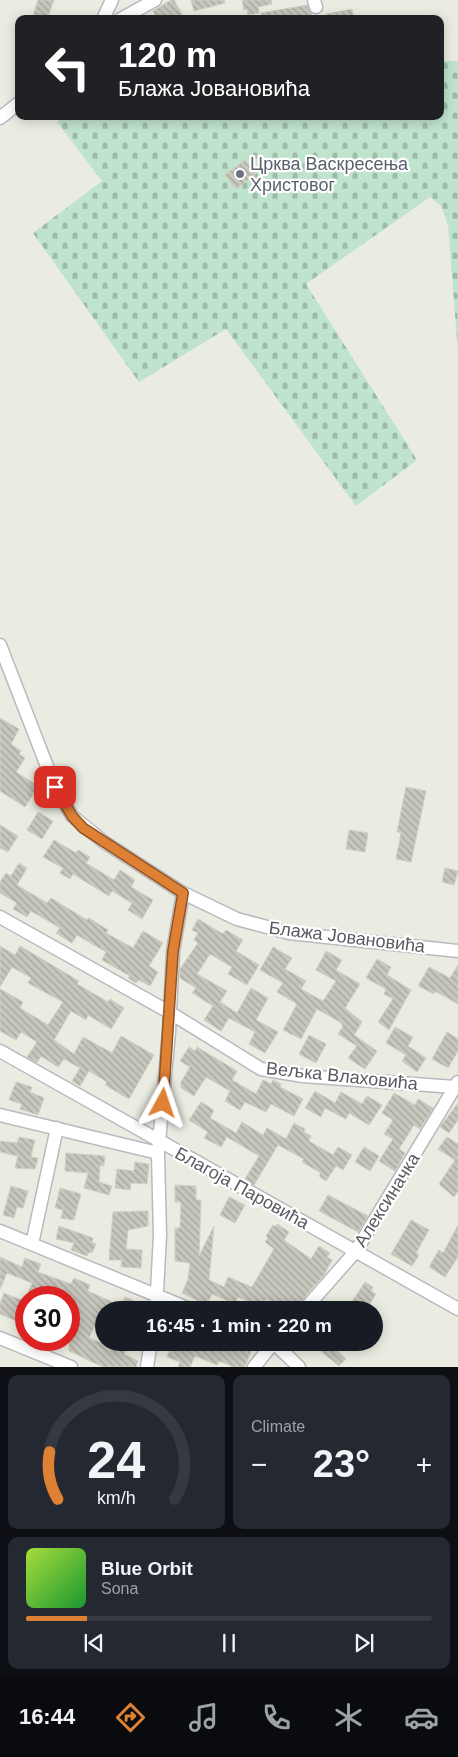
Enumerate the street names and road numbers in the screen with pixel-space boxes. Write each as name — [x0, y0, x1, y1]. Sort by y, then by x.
street label: Блажа Јовановића — [268, 917, 427, 957]
street label: Вељка Влаховића — [265, 1058, 420, 1094]
street label: Благоја Паровића — [172, 1143, 313, 1234]
street label: Алексиначка — [350, 1149, 424, 1251]

